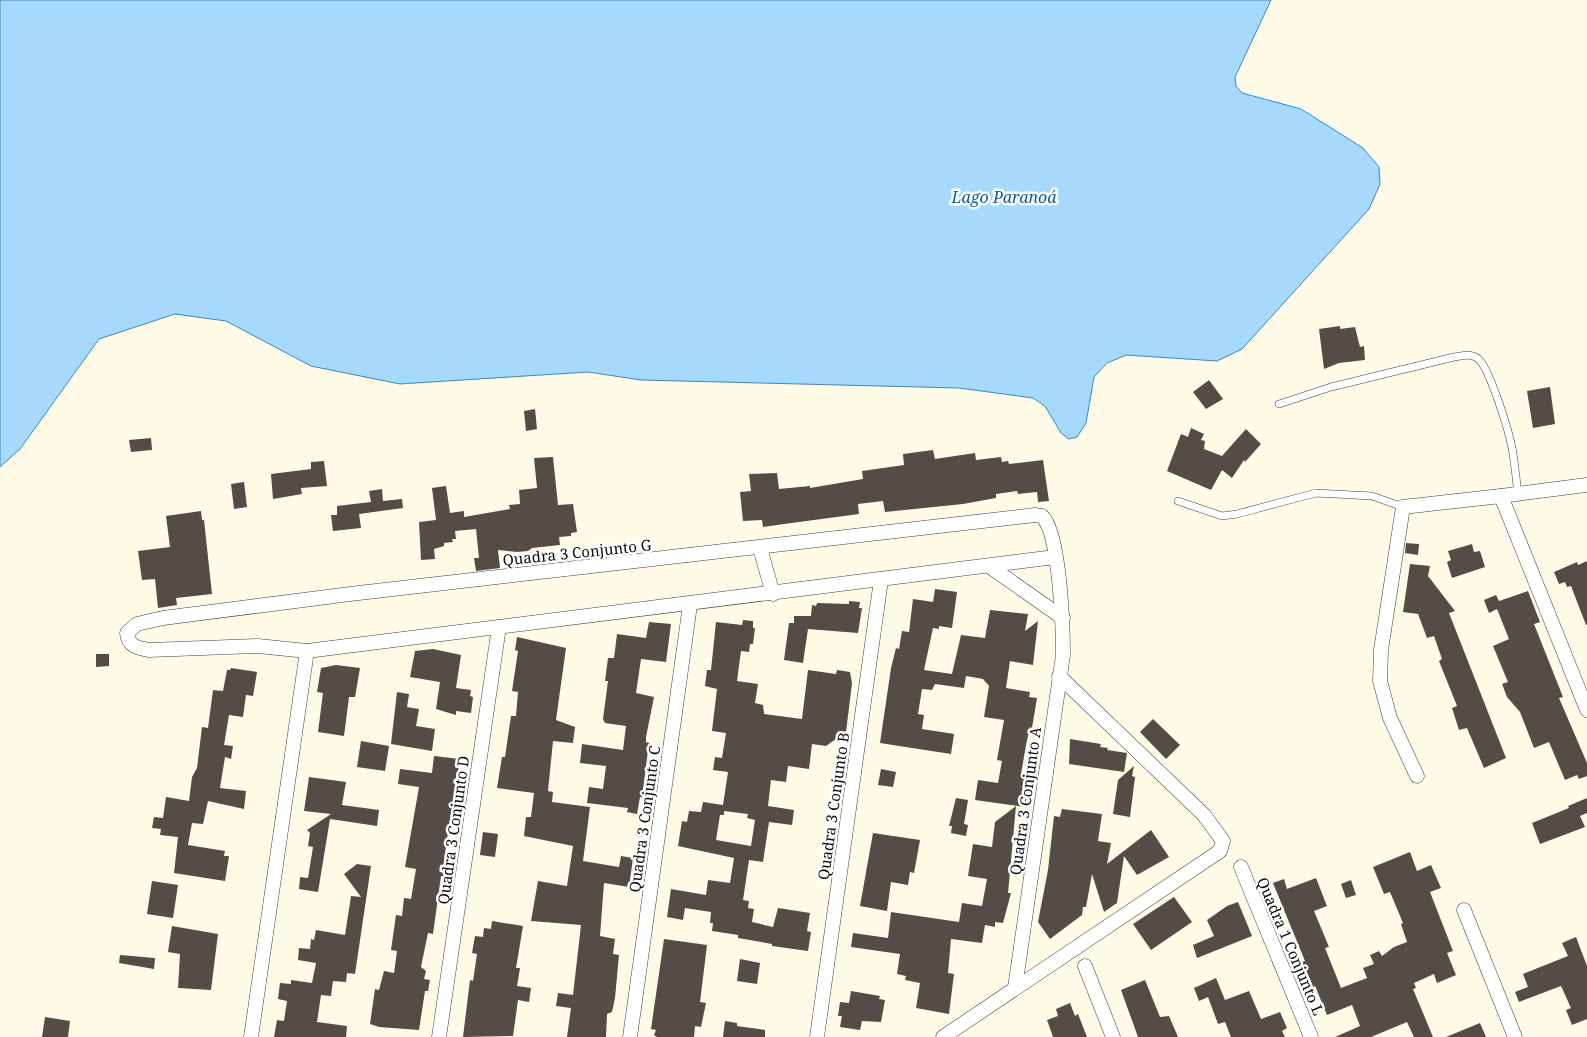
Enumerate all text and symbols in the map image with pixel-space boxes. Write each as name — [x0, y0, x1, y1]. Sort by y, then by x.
water label: Lago Paranoá — [950, 186, 1057, 208]
street label: Quadra 3 Conjunto G — [502, 534, 653, 570]
street label: Quadra 3 Conjunto A — [1005, 725, 1045, 876]
street label: Quadra 3 Conjunto B — [813, 731, 853, 881]
street label: Quadra 3 Conjunto C — [624, 744, 664, 894]
street label: Quadra 3 Conjunto D — [433, 754, 473, 906]
street label: Quadra 1 Conjunto L — [1253, 874, 1329, 1018]

